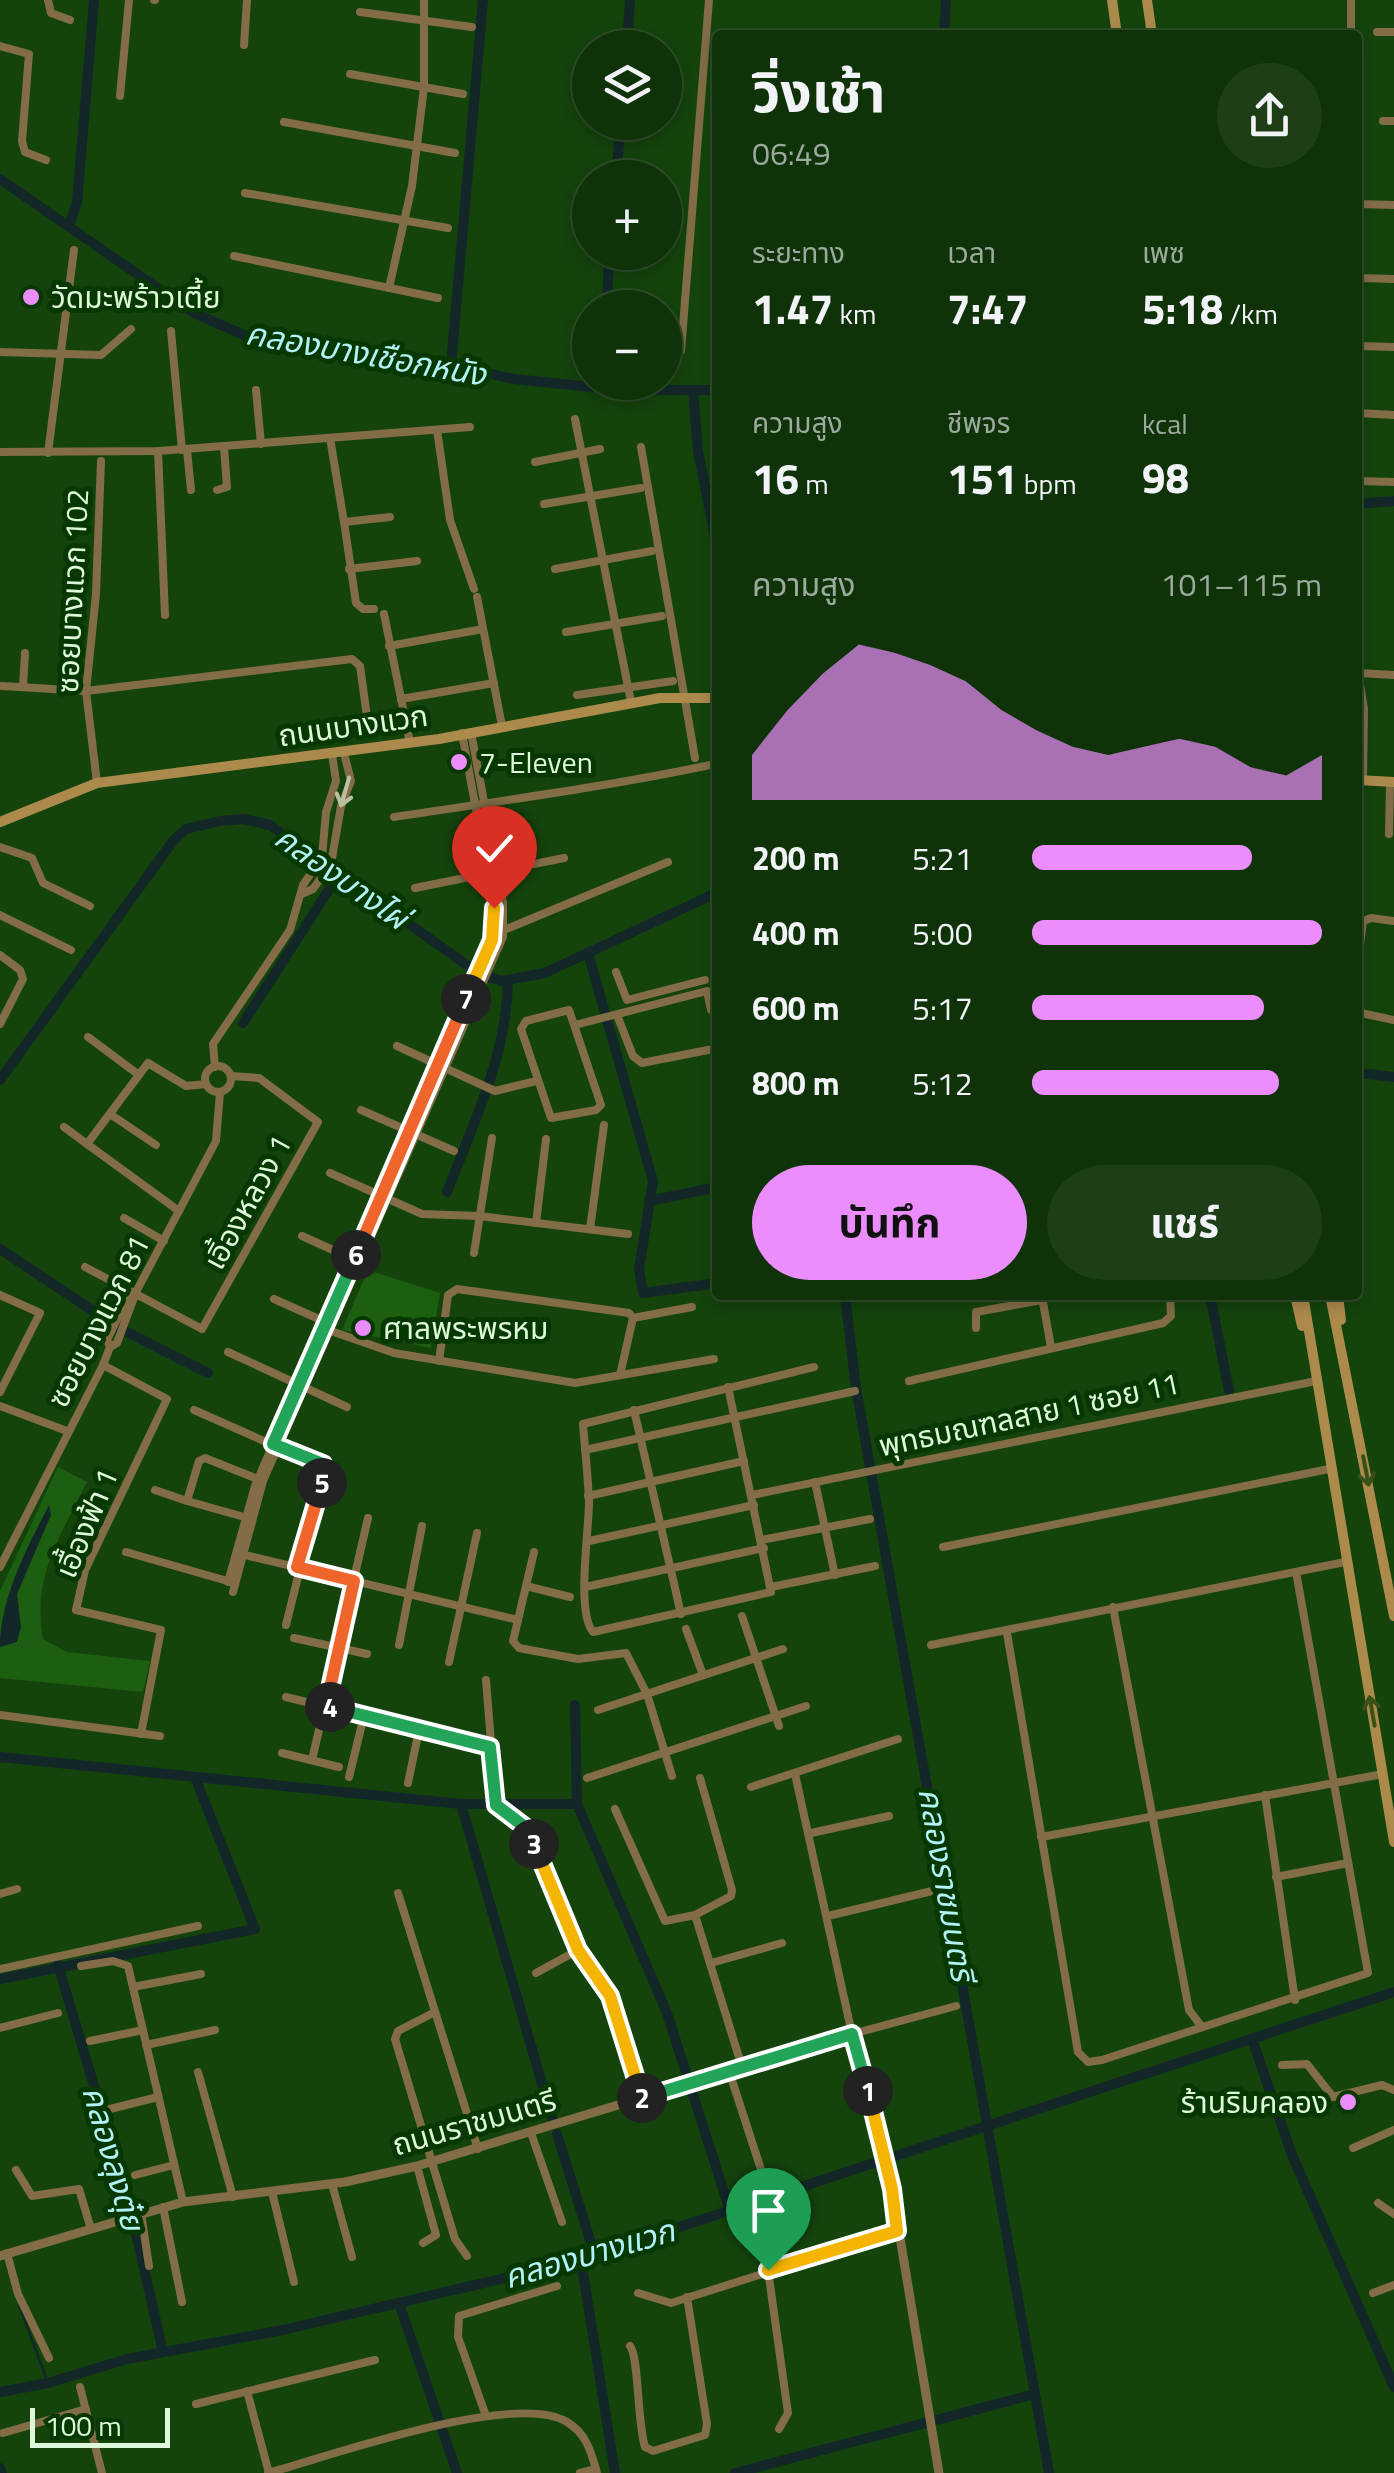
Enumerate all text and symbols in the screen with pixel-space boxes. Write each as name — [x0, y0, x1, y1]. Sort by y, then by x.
map controls — [572, 30, 682, 400]
button: layers — [572, 30, 682, 140]
text: วิ่งเช้า — [752, 50, 886, 133]
button: share — [1217, 63, 1322, 168]
text: 06:49 — [752, 129, 831, 177]
button: + — [572, 160, 682, 270]
text: ระยะทาง — [752, 231, 845, 274]
text: เวลา — [947, 231, 996, 274]
text: เพซ — [1142, 231, 1185, 274]
place label: วัดมะพร้าวเตี้ย — [51, 274, 221, 320]
text: 1.47 — [752, 276, 833, 340]
text: 7:47 — [947, 276, 1028, 340]
text: 5:18 — [1142, 276, 1223, 340]
marker: วัดมะพร้าวเตี้ย — [20, 286, 42, 308]
button: − — [572, 290, 682, 400]
text: km — [833, 292, 876, 335]
text: /km — [1223, 292, 1278, 335]
water label: คลองบางเชือกหนัง — [242, 308, 491, 398]
text: ความสูง — [752, 401, 843, 444]
text: ชีพจร — [947, 401, 1010, 444]
text: kcal — [1142, 402, 1188, 445]
text: 98 — [1142, 445, 1189, 509]
text: 16 — [752, 446, 799, 510]
text: 151 — [947, 446, 1018, 510]
text: m — [799, 462, 829, 505]
text: bpm — [1018, 462, 1077, 505]
street label: ซอยบางแวก 102 — [44, 488, 100, 694]
text: ความสูง — [752, 560, 856, 608]
text: 101–115 m — [1160, 560, 1322, 608]
street label: ถนนบางแวก — [275, 692, 431, 758]
place label: 7-Eleven — [479, 739, 593, 785]
marker: 7-Eleven — [448, 751, 470, 773]
one-way arrow — [335, 776, 353, 808]
pin — [452, 806, 537, 909]
water label: คลองบางไผ่ — [265, 813, 422, 943]
icon: check — [467, 821, 522, 876]
text: 200 m — [752, 834, 840, 882]
text: 5:21 — [912, 834, 973, 882]
text: 400 m — [752, 909, 840, 957]
text: 5:00 — [912, 909, 973, 957]
pin: 7 — [441, 974, 491, 1024]
text: 7 — [458, 977, 474, 1020]
text: 600 m — [752, 984, 840, 1032]
text: 5:17 — [912, 984, 973, 1032]
text: 800 m — [752, 1059, 840, 1107]
text: 5:12 — [912, 1059, 973, 1107]
street label: เอิ้องหลวง 1 — [191, 1126, 303, 1278]
button: บันทึก — [752, 1165, 1027, 1280]
button: แชร์ — [1047, 1165, 1322, 1280]
street label: ซอยบางแวก 81 — [35, 1227, 161, 1415]
pin: 6 — [331, 1230, 381, 1280]
text: 6 — [348, 1233, 364, 1276]
place label: ศาลพระพรหม — [383, 1305, 548, 1351]
marker: ศาลพระพรหม — [352, 1317, 374, 1339]
street label: พุทธมณฑลสาย 1 ซอย 11 — [875, 1360, 1183, 1468]
one-way arrow — [1358, 1454, 1377, 1486]
pin: 5 — [297, 1458, 347, 1508]
street label: เอื้องฟ้า 1 — [42, 1461, 130, 1585]
text: 5 — [314, 1461, 330, 1504]
pin: 4 — [305, 1682, 355, 1732]
text: 4 — [322, 1685, 338, 1728]
one-way arrow — [1362, 1695, 1381, 1728]
water label: คลองราชมนตรี — [906, 1784, 989, 1990]
pin: 3 — [509, 1819, 559, 1869]
text: 3 — [526, 1822, 542, 1865]
pin: 1 — [843, 2066, 893, 2116]
text: 1 — [860, 2069, 876, 2112]
pin: 2 — [617, 2073, 667, 2123]
text: 2 — [634, 2076, 650, 2119]
street label: ถนนราชมนตรี — [387, 2077, 561, 2167]
place label: ร้านริมคลอง — [1181, 2079, 1328, 2125]
water label: คลองลุงตุ๋ย — [70, 2080, 158, 2238]
marker: ร้านริมคลอง — [1337, 2091, 1359, 2113]
pin — [726, 2168, 811, 2271]
icon: arrive — [741, 2183, 796, 2238]
water label: คลองบางแวก — [498, 2205, 682, 2300]
scale bar — [30, 2403, 170, 2448]
text: 100 m — [45, 2404, 122, 2447]

